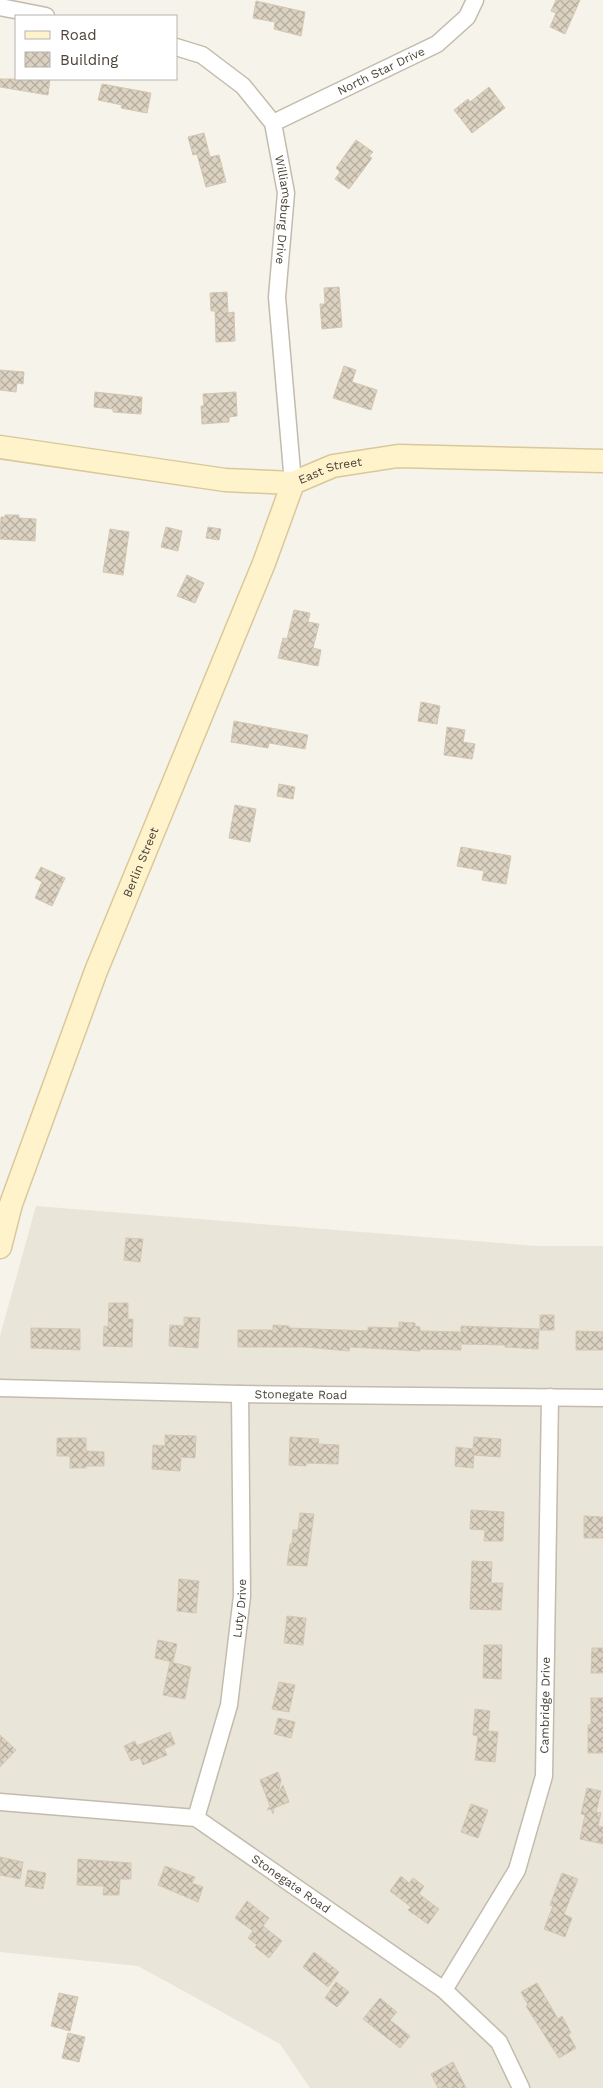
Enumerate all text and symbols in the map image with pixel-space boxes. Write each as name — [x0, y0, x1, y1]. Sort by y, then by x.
legend — [15, 15, 178, 80]
text: Road — [60, 26, 97, 44]
street label: North Star Drive — [335, 44, 427, 98]
text: Building — [60, 51, 118, 69]
street label: Williamsburg Drive — [272, 154, 294, 265]
street label: East Street — [296, 455, 363, 487]
street label: Berlin Street — [120, 825, 161, 899]
street label: Stonegate Road — [255, 1387, 347, 1402]
street label: Luty Drive — [230, 1579, 249, 1639]
street label: Cambridge Drive — [537, 1657, 553, 1754]
street label: Stonegate Road — [249, 1852, 333, 1916]

